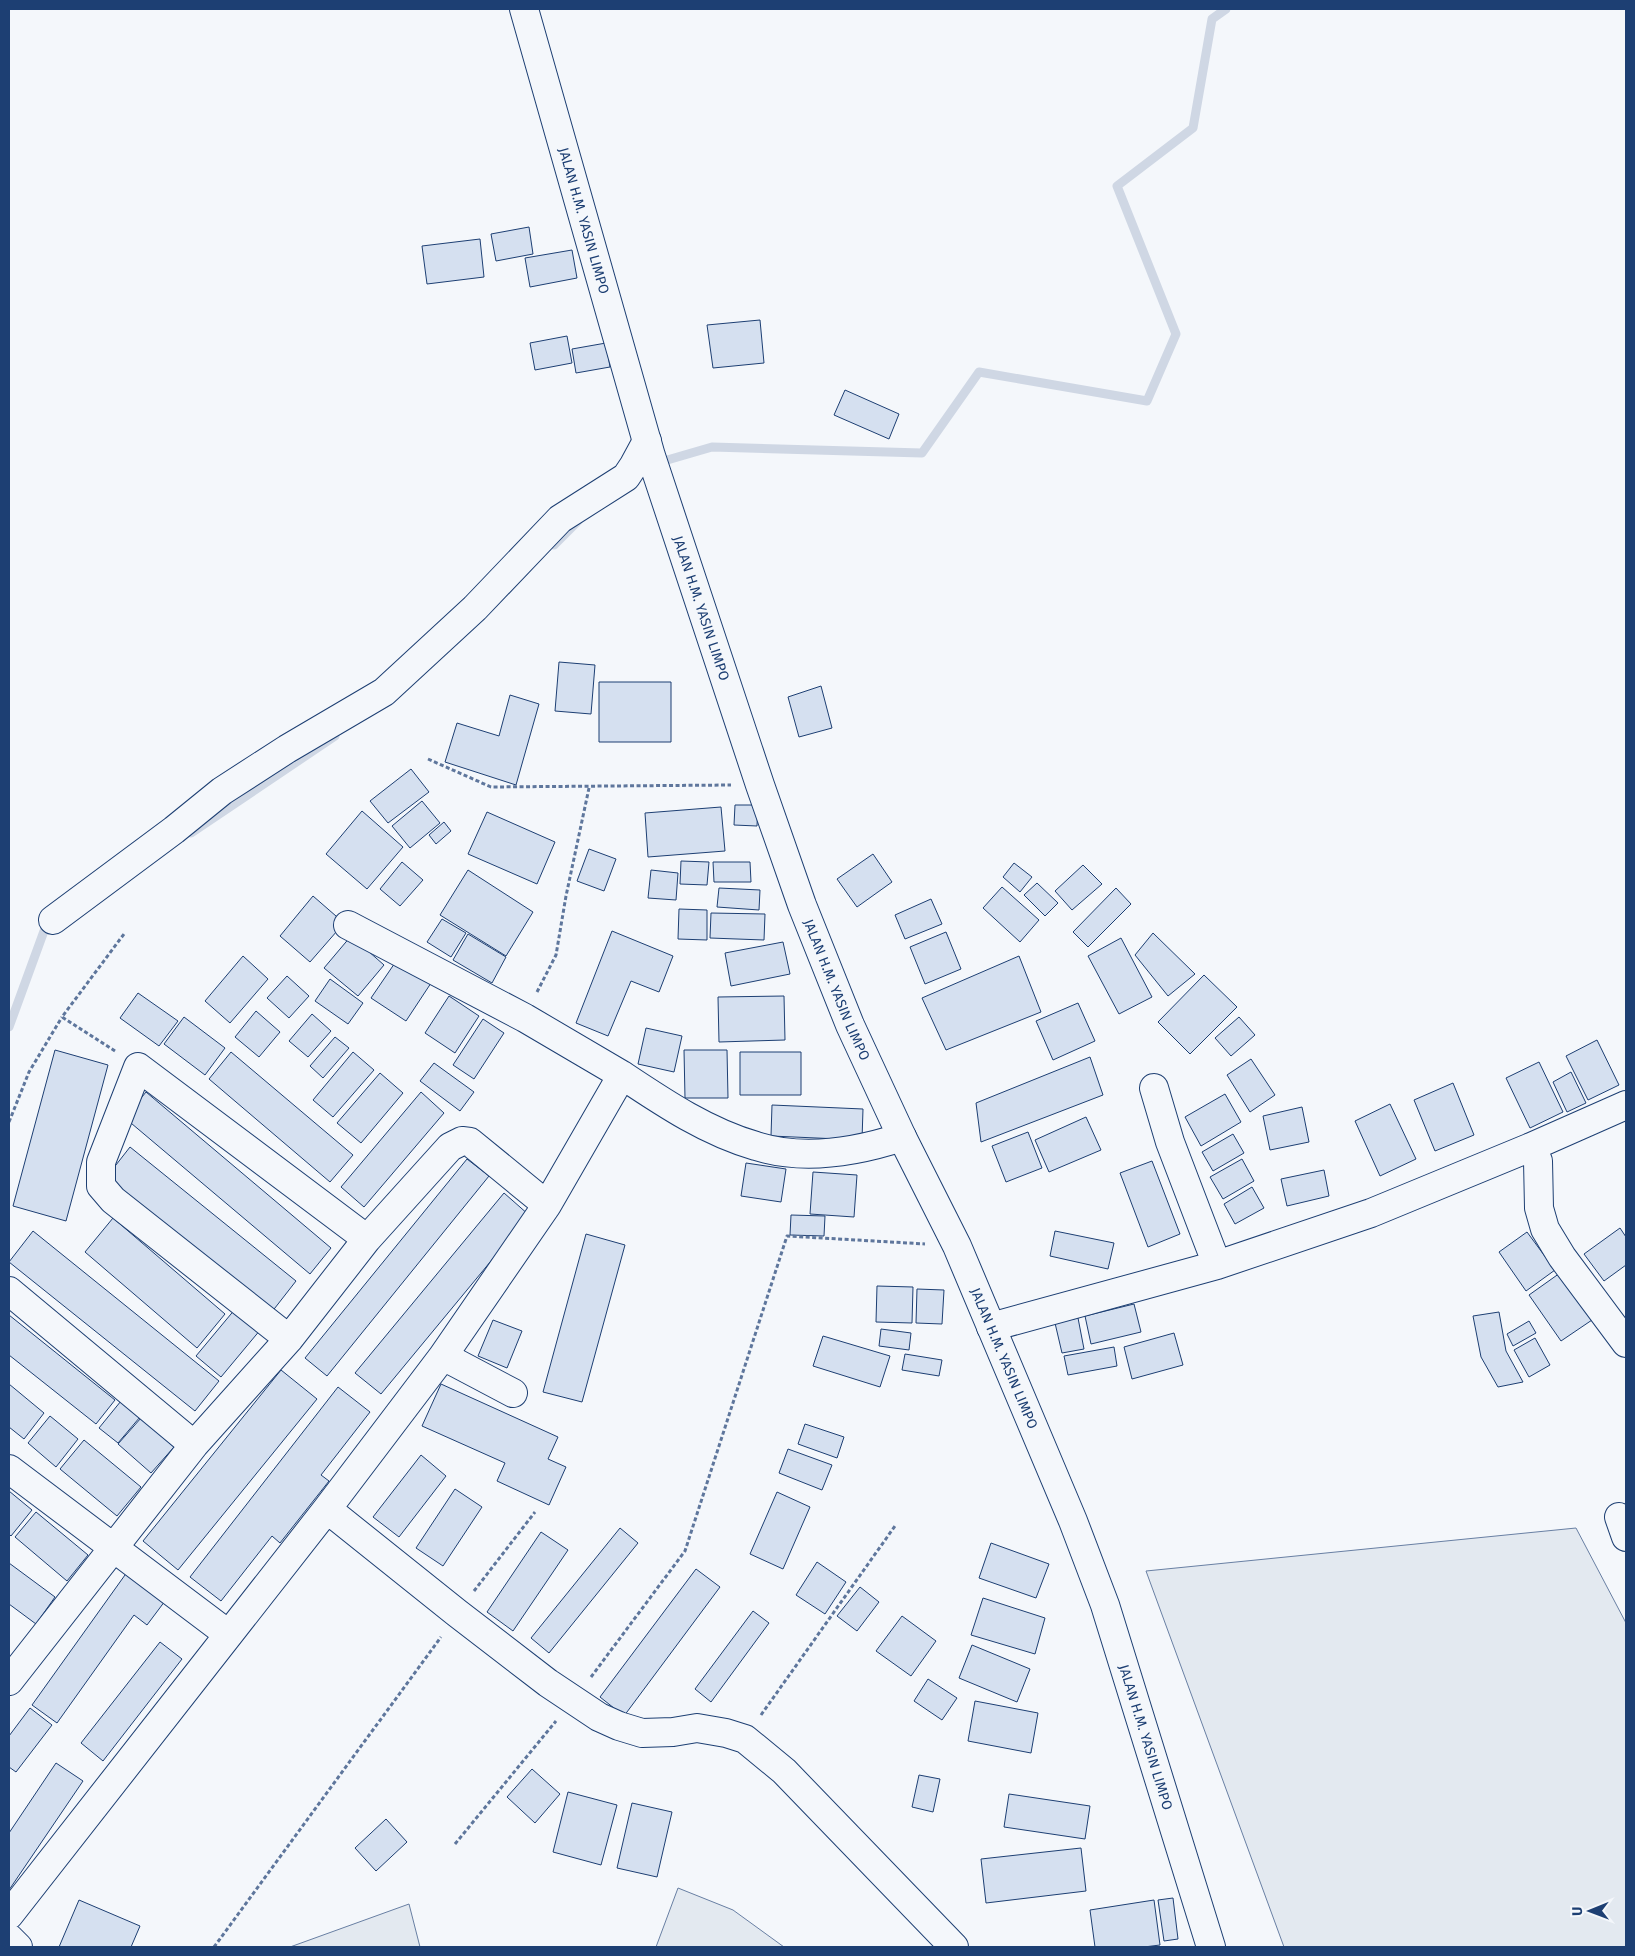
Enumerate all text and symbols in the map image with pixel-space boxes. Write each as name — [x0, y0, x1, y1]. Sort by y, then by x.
street label: JALAN H.M. YASIN LIMPO — [555, 146, 613, 296]
street label: JALAN H.M. YASIN LIMPO — [669, 534, 733, 683]
street label: JALAN H.M. YASIN LIMPO — [800, 917, 873, 1063]
street label: JALAN H.M. YASIN LIMPO — [967, 1285, 1041, 1431]
street label: JALAN H.M. YASIN LIMPO — [1115, 1662, 1176, 1812]
north arrow — [1565, 1886, 1615, 1936]
text: U — [1569, 1907, 1586, 1916]

